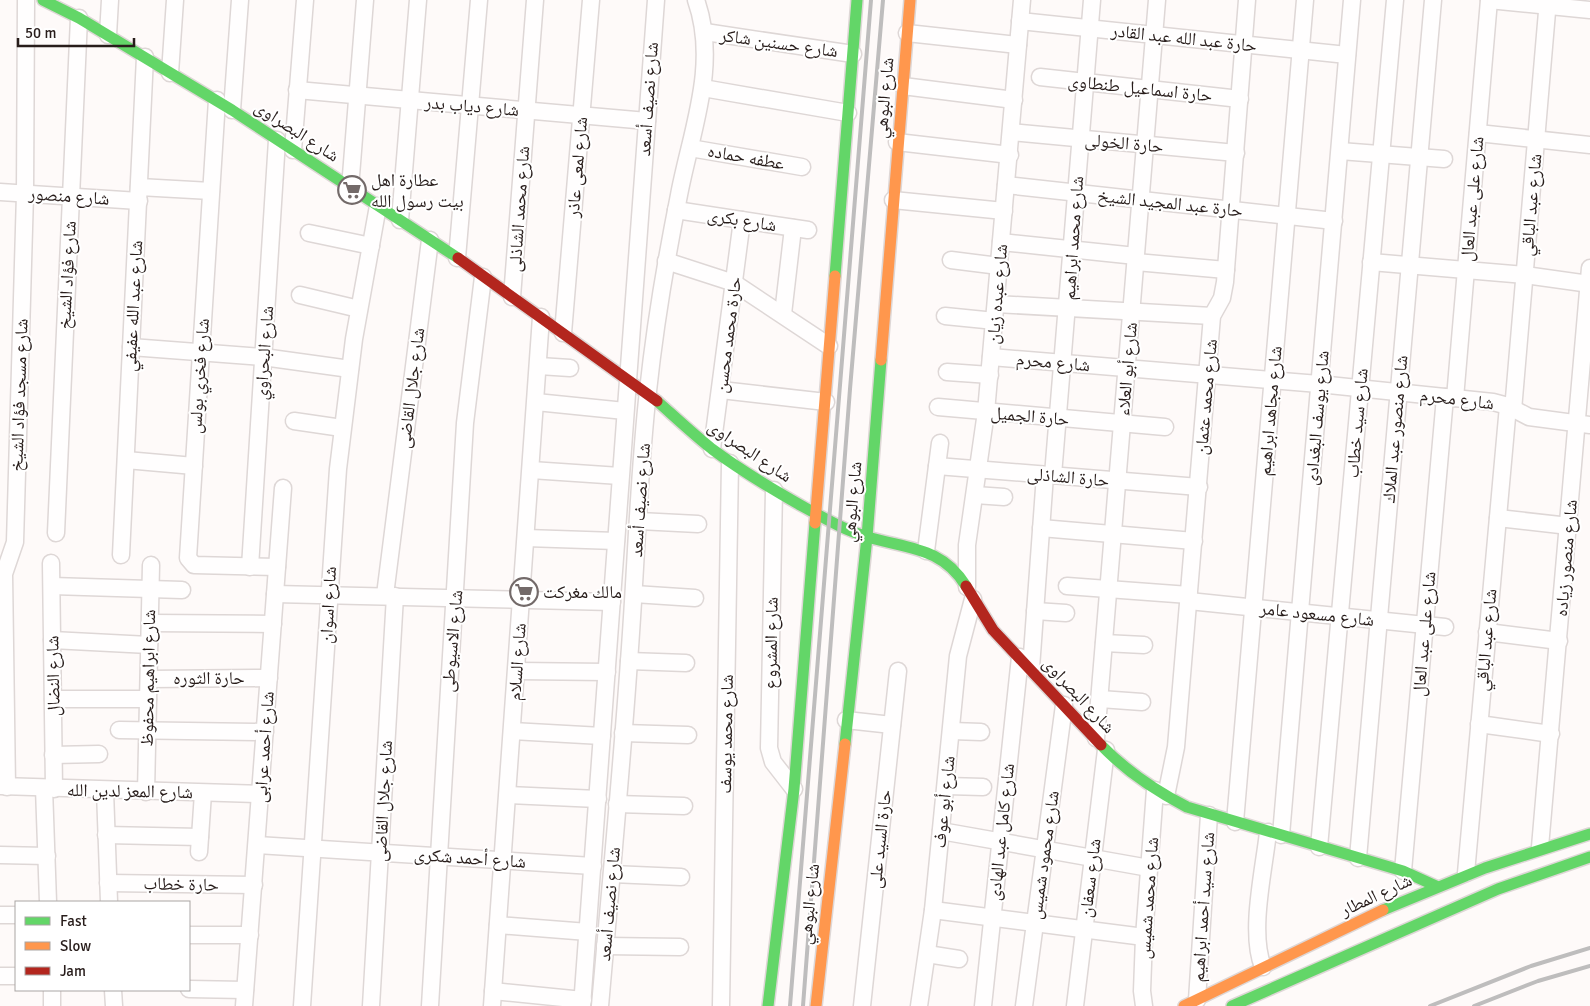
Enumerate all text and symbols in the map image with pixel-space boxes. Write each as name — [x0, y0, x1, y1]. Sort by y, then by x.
scale bar — [18, 15, 134, 47]
street label: حارة عبد الله عبد القادر — [1109, 19, 1258, 57]
text: 50 m — [25, 24, 56, 42]
street label: شارع حسنين شاكر — [718, 24, 839, 62]
street label: شارع نصيف أسعد — [633, 41, 663, 157]
street label: شارع البوهي — [869, 56, 902, 140]
street label: حارة اسماعيل طنطاوى — [1067, 69, 1213, 107]
street label: شارع دياب بدر — [423, 91, 520, 121]
street label: شارع البصراوى — [250, 95, 344, 167]
street label: شارع لمعى عاذر — [562, 116, 592, 219]
street label: حارة الخولى — [1084, 129, 1164, 157]
street label: شارع على عبد العال — [1456, 135, 1488, 263]
street label: عطفه حماده — [706, 139, 786, 175]
street label: شارع محمد الشاذلى — [504, 145, 534, 273]
street label: شارع عبد الباقي — [1516, 153, 1550, 258]
place label: عطارة اهل بيت رسول الله — [371, 169, 464, 212]
supermarket icon: عطارة اهل بيت رسول الله — [337, 175, 367, 205]
street label: شارع محمد ابراهيم — [1058, 175, 1089, 301]
street label: شارع منصور — [27, 182, 110, 210]
street label: حارة عبد المجيد الشيخ — [1096, 184, 1244, 223]
street label: شارع بكرى — [706, 204, 778, 236]
street label: شارع فؤاد الشيخ — [53, 220, 82, 330]
street label: شارع عبد الله عفيفي — [119, 240, 151, 372]
street label: شارع عبده زيان — [982, 243, 1012, 345]
street label: حارة محمد محسن — [710, 276, 746, 394]
street label: شارع البحراوي — [250, 305, 282, 401]
street label: شارع مسجد فؤاد الشيخ — [5, 318, 34, 472]
street label: شارع فخري بولس — [184, 318, 218, 435]
street label: شارع أبو العلاء — [1112, 321, 1142, 417]
street label: شارع جلال القاضى — [393, 326, 429, 450]
street label: شارع محمد عثمان — [1190, 338, 1222, 456]
street label: شارع مجاهد ابراهيم — [1253, 345, 1288, 477]
street label: شارع محرم — [1015, 348, 1091, 377]
street label: شارع يوسف البغدادى — [1300, 350, 1334, 486]
street label: شارع منصور عبد الملاك — [1378, 354, 1412, 504]
street label: شارع سيد خطاب — [1341, 367, 1373, 479]
street label: شارع محرم — [1419, 384, 1495, 415]
street label: حارة الجميل — [990, 402, 1070, 430]
street label: شارع البصراوى — [704, 415, 796, 487]
street label: شارع نصيف أسعد — [625, 442, 655, 558]
street label: شارع البوهي — [837, 460, 870, 544]
street label: حارة الشاذلى — [1026, 462, 1110, 492]
street label: شارع منصور زياده — [1550, 499, 1582, 617]
street label: شارع اسوان — [315, 566, 341, 644]
street label: شارع على عبد العال — [1408, 570, 1440, 698]
supermarket icon: مالك مغركت — [509, 577, 539, 607]
place label: مالك مغركت — [543, 581, 622, 603]
street label: شارع عبد الباقي — [1471, 588, 1505, 693]
street label: شارع الاسيوطى — [437, 589, 467, 693]
street label: شارع المشروع — [759, 597, 783, 689]
street label: شارع مسعود عامر — [1258, 597, 1375, 631]
street label: شارع ابراهيم محفوظ — [136, 609, 161, 747]
street label: شارع السلام — [503, 622, 532, 702]
street label: شارع النضال — [41, 635, 65, 717]
street label: شارع البصراوى — [1038, 652, 1120, 738]
street label: حارة الثوره — [173, 667, 245, 689]
street label: شارع محمد يوسف — [714, 674, 738, 794]
street label: شارع أحمد عرابى — [249, 690, 279, 804]
street label: شارع جلال القاضى — [369, 740, 397, 862]
street label: شارع أبو عوف — [928, 755, 960, 849]
street label: شارع كامل عبد الهادى — [983, 762, 1019, 902]
street label: شارع المعز لدين الله — [67, 779, 193, 803]
street label: حارة السيد على — [864, 789, 896, 889]
street label: شارع محمود شميس — [1024, 789, 1064, 921]
street label: شارع سيد أحمد ابراهيم — [1187, 831, 1220, 983]
street label: شارع محمد شميس — [1133, 836, 1163, 960]
street label: شارع سعفان — [1074, 837, 1106, 919]
street label: شارع أحمد شكرى — [413, 843, 527, 873]
street label: شارع نصيف أسعد — [593, 846, 625, 962]
street label: شارع البوهي — [794, 862, 828, 946]
street label: شارع المطار — [1336, 869, 1415, 922]
street label: حارة خطاب — [143, 872, 219, 896]
legend — [15, 901, 190, 991]
text: Fast — [60, 912, 87, 930]
text: Slow — [60, 937, 91, 955]
text: Jam — [60, 962, 86, 980]

